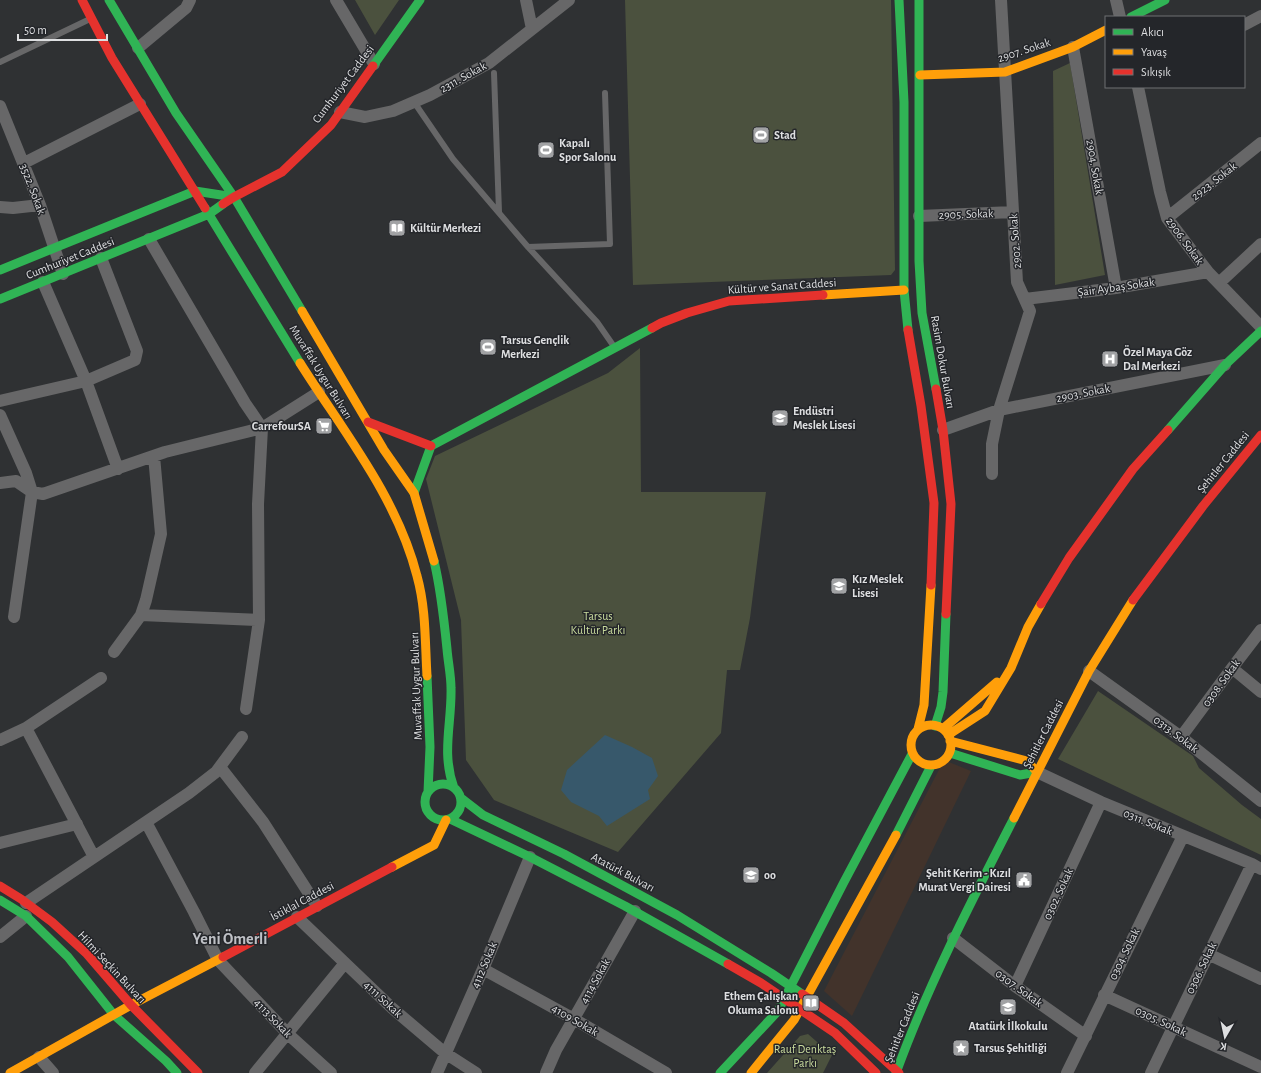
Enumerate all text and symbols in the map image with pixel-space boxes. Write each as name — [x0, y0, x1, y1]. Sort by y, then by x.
scale bar — [18, 16, 107, 42]
legend — [1105, 16, 1245, 88]
text: 50 m — [24, 24, 47, 36]
text: Akıcı — [1141, 26, 1164, 38]
street label: 2907. Sokak — [996, 36, 1052, 64]
street label: Cumhuriyet Caddesi — [310, 43, 377, 126]
text: Yavaş — [1141, 46, 1167, 58]
street label: 2311. Sokak — [438, 59, 489, 95]
text: Sıkışık — [1141, 66, 1171, 78]
sports icon: Stad — [751, 125, 771, 145]
place label: Stad — [774, 129, 797, 141]
place label: Kapalı Spor Salonu — [559, 137, 617, 163]
street label: 2904. Sokak — [1084, 139, 1106, 196]
sports icon: Kapalı Spor Salonu — [536, 140, 556, 160]
street label: 2923. Sokak — [1189, 159, 1239, 202]
street label: 3522. Sokak — [18, 162, 48, 216]
street label: 2905. Sokak — [938, 207, 994, 221]
street label: 2902. Sokak — [1007, 213, 1023, 269]
street label: 2906. Sokak — [1164, 215, 1206, 267]
library icon: Kültür Merkezi — [387, 218, 407, 238]
place label: Kültür Merkezi — [410, 222, 481, 234]
street label: Cumhuriyet Caddesi — [24, 235, 116, 282]
street label: Kültür ve Sanat Caddesi — [727, 276, 837, 296]
street label: Şair Aybaş Sokak — [1077, 276, 1156, 299]
street label: Rasim Dokur Bulvarı — [929, 314, 957, 410]
street label: Muvaffak Uygur Bulvarı — [286, 323, 355, 422]
place label: Tarsus Gençlik Merkezi — [501, 334, 569, 360]
sports icon: Tarsus Gençlik Merkezi — [478, 337, 498, 357]
place label: Özel Maya Göz Dal Merkezi — [1123, 345, 1192, 372]
hospital icon: Özel Maya Göz Dal Merkezi — [1100, 349, 1120, 369]
street label: 2903. Sokak — [1055, 382, 1111, 404]
place label: Endüstri Meslek Lisesi — [793, 405, 856, 431]
school or university icon: Endüstri Meslek Lisesi — [770, 408, 790, 428]
supermarket icon: CarrefourSA — [314, 416, 334, 436]
place label: CarrefourSA — [252, 420, 312, 432]
street label: Şehitler Caddesi — [1195, 429, 1251, 495]
place label: Kız Meslek Lisesi — [852, 573, 903, 599]
school or university icon: Kız Meslek Lisesi — [829, 576, 849, 596]
park label: Tarsus Kültür Parkı — [571, 610, 625, 636]
street label: Muvaffak Uygur Bulvarı — [408, 632, 425, 740]
street label: 0308. Sokak — [1200, 657, 1242, 709]
street label: Şehitler Caddesi — [1021, 698, 1065, 770]
street label: 0313. Sokak — [1151, 713, 1201, 755]
street label: 0311. Sokak — [1122, 807, 1175, 837]
street label: Atatürk Bulvarı — [589, 850, 657, 894]
school or university icon: oo — [741, 865, 761, 885]
street label: 0302. Sokak — [1041, 866, 1075, 922]
place label: Şehit Kerim - Kızıl Murat Vergi Dairesi — [918, 867, 1011, 893]
place label: oo — [764, 869, 776, 881]
public building icon: Şehit Kerim - Kızıl Murat Vergi Dairesi — [1014, 870, 1034, 890]
street label: İstiklal Caddesi — [268, 878, 336, 923]
street label: 0304. Sokak — [1106, 926, 1142, 982]
street label: Hilmi Seçkin Bulvarı — [76, 929, 148, 1005]
district label: Yeni Ömerli — [193, 929, 267, 947]
street label: 4112 Sokak — [469, 940, 499, 990]
street label: 0306. Sokak — [1183, 940, 1219, 996]
street label: 4114 Sokak — [578, 956, 612, 1005]
street label: 0307. Sokak — [993, 967, 1045, 1009]
street label: 4111 Sokak — [361, 978, 405, 1020]
place label: Ethem Çalışkan Okuma Salonu — [724, 990, 799, 1016]
street label: Şehitler Caddesi — [882, 990, 922, 1064]
library icon: Ethem Çalışkan Okuma Salonu — [801, 993, 821, 1013]
street label: 4113 Sokak — [252, 996, 295, 1040]
school or university icon: Atatürk İlkokulu — [998, 997, 1018, 1017]
street label: 4109 Sokak — [550, 1002, 601, 1038]
street label: 0305. Sokak — [1134, 1004, 1189, 1038]
north arrow — [1205, 1017, 1245, 1057]
place label: Atatürk İlkokulu — [968, 1019, 1048, 1032]
place icon: Tarsus Şehitliği — [951, 1038, 971, 1058]
text: K — [1219, 1040, 1228, 1052]
place label: Tarsus Şehitliği — [974, 1042, 1047, 1054]
park label: Rauf Denktaş Parkı — [774, 1043, 836, 1069]

